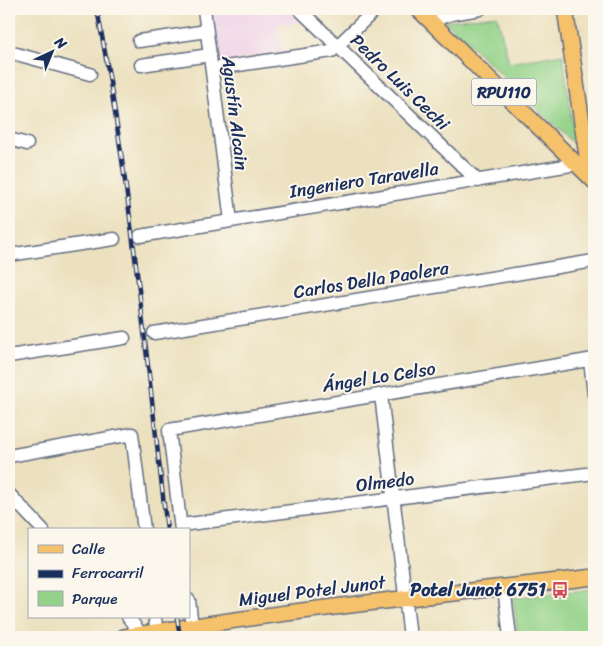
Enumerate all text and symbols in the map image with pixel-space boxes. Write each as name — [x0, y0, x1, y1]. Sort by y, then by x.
street label: Pedro Luis Cechi — [342, 26, 458, 139]
north arrow — [28, 28, 78, 78]
text: N — [48, 30, 73, 56]
street label: Agustín Alcain — [212, 53, 258, 172]
road number: RPU110 — [472, 78, 536, 105]
street label: Ingeniero Taravella — [286, 152, 442, 208]
street label: Carlos Della Paolera — [291, 252, 452, 308]
street label: Ángel Lo Celso — [319, 352, 438, 402]
street label: Olmedo — [354, 463, 416, 501]
legend — [28, 528, 190, 618]
text: Calle — [72, 536, 105, 562]
text: Ferrocarril — [72, 560, 144, 586]
street label: Miguel Potel Junot — [237, 566, 388, 616]
place label: Potel Junot 6751 — [410, 574, 546, 606]
bus stop icon: Potel Junot 6751 — [550, 580, 570, 600]
text: Parque — [72, 586, 117, 612]

